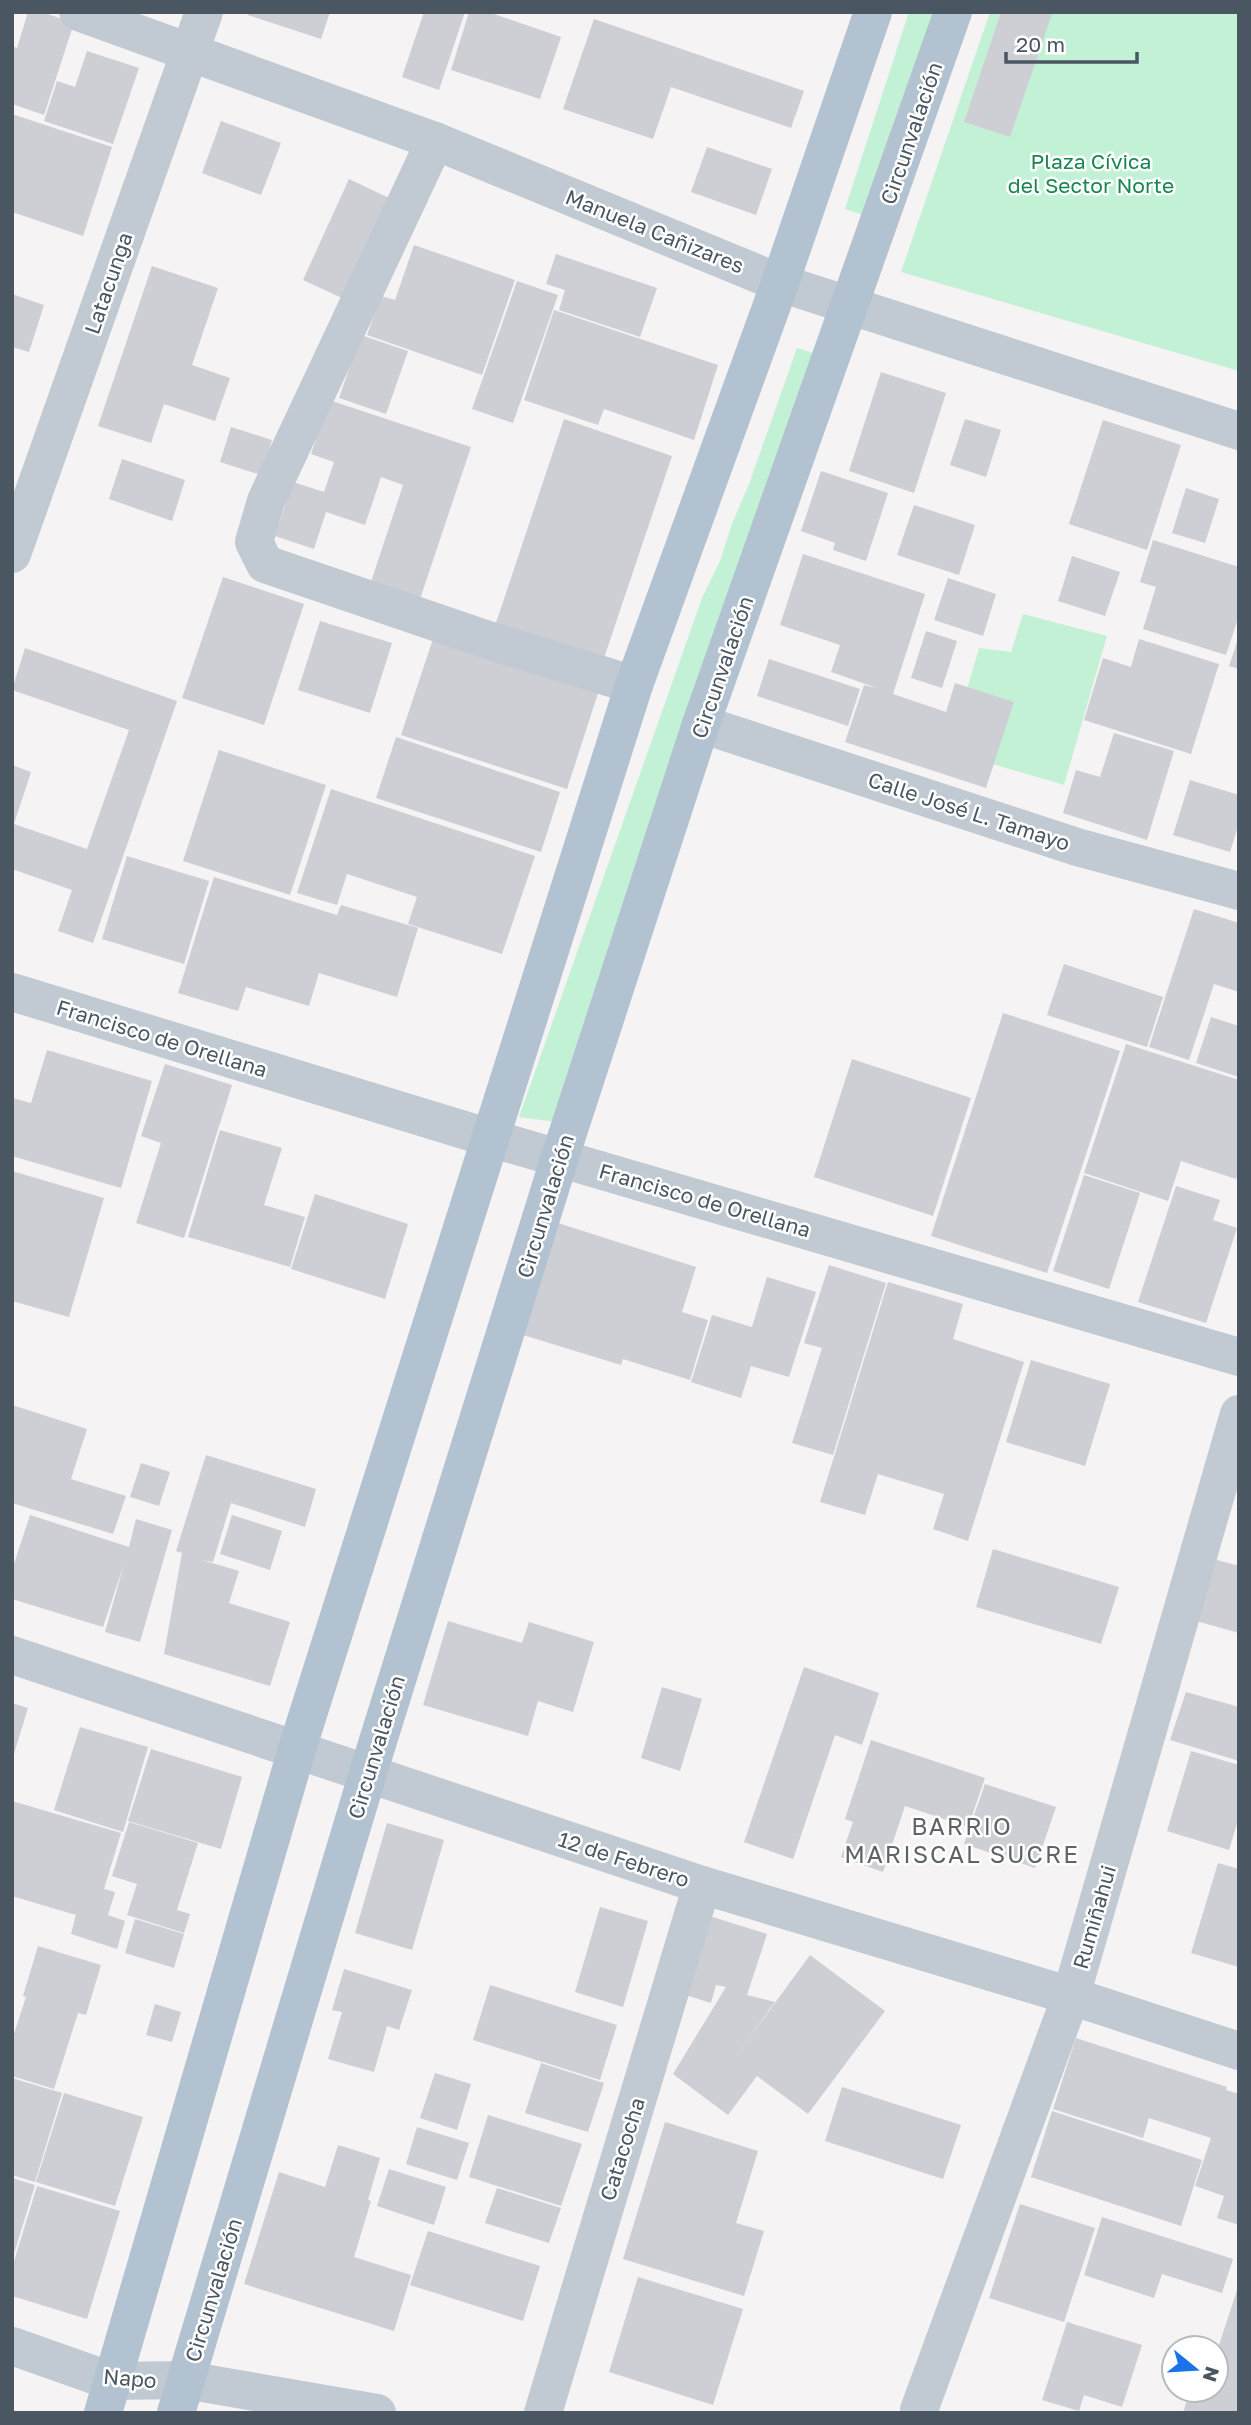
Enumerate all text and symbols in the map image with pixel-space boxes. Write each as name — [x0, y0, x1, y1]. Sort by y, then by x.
scale bar — [1006, 21, 1137, 65]
text: 20 m — [1016, 31, 1065, 57]
street label: Circunvalación — [875, 58, 947, 208]
park label: Plaza Cívica del Sector Norte — [1008, 148, 1174, 198]
street label: Manuela Cañizares — [562, 183, 748, 279]
street label: Latacunga — [78, 229, 138, 337]
street label: Circunvalación — [686, 592, 758, 742]
street label: Calle José L. Tamayo — [865, 766, 1073, 856]
street label: Francisco de Orellana — [54, 994, 270, 1082]
street label: Circunvalación — [511, 1131, 579, 1281]
street label: Francisco de Orellana — [596, 1157, 814, 1243]
street label: Circunvalación — [342, 1672, 410, 1822]
district label: BARRIO MARISCAL SUCRE — [844, 1811, 1080, 1868]
street label: 12 de Febrero — [555, 1826, 693, 1892]
street label: Rumiñahui — [1067, 1862, 1121, 1972]
street label: Catacocha — [594, 2094, 650, 2204]
street label: Circunvalación — [179, 2215, 247, 2365]
north arrow — [1160, 2334, 1230, 2404]
street label: Napo — [102, 2363, 158, 2393]
text: N — [1198, 2364, 1225, 2385]

